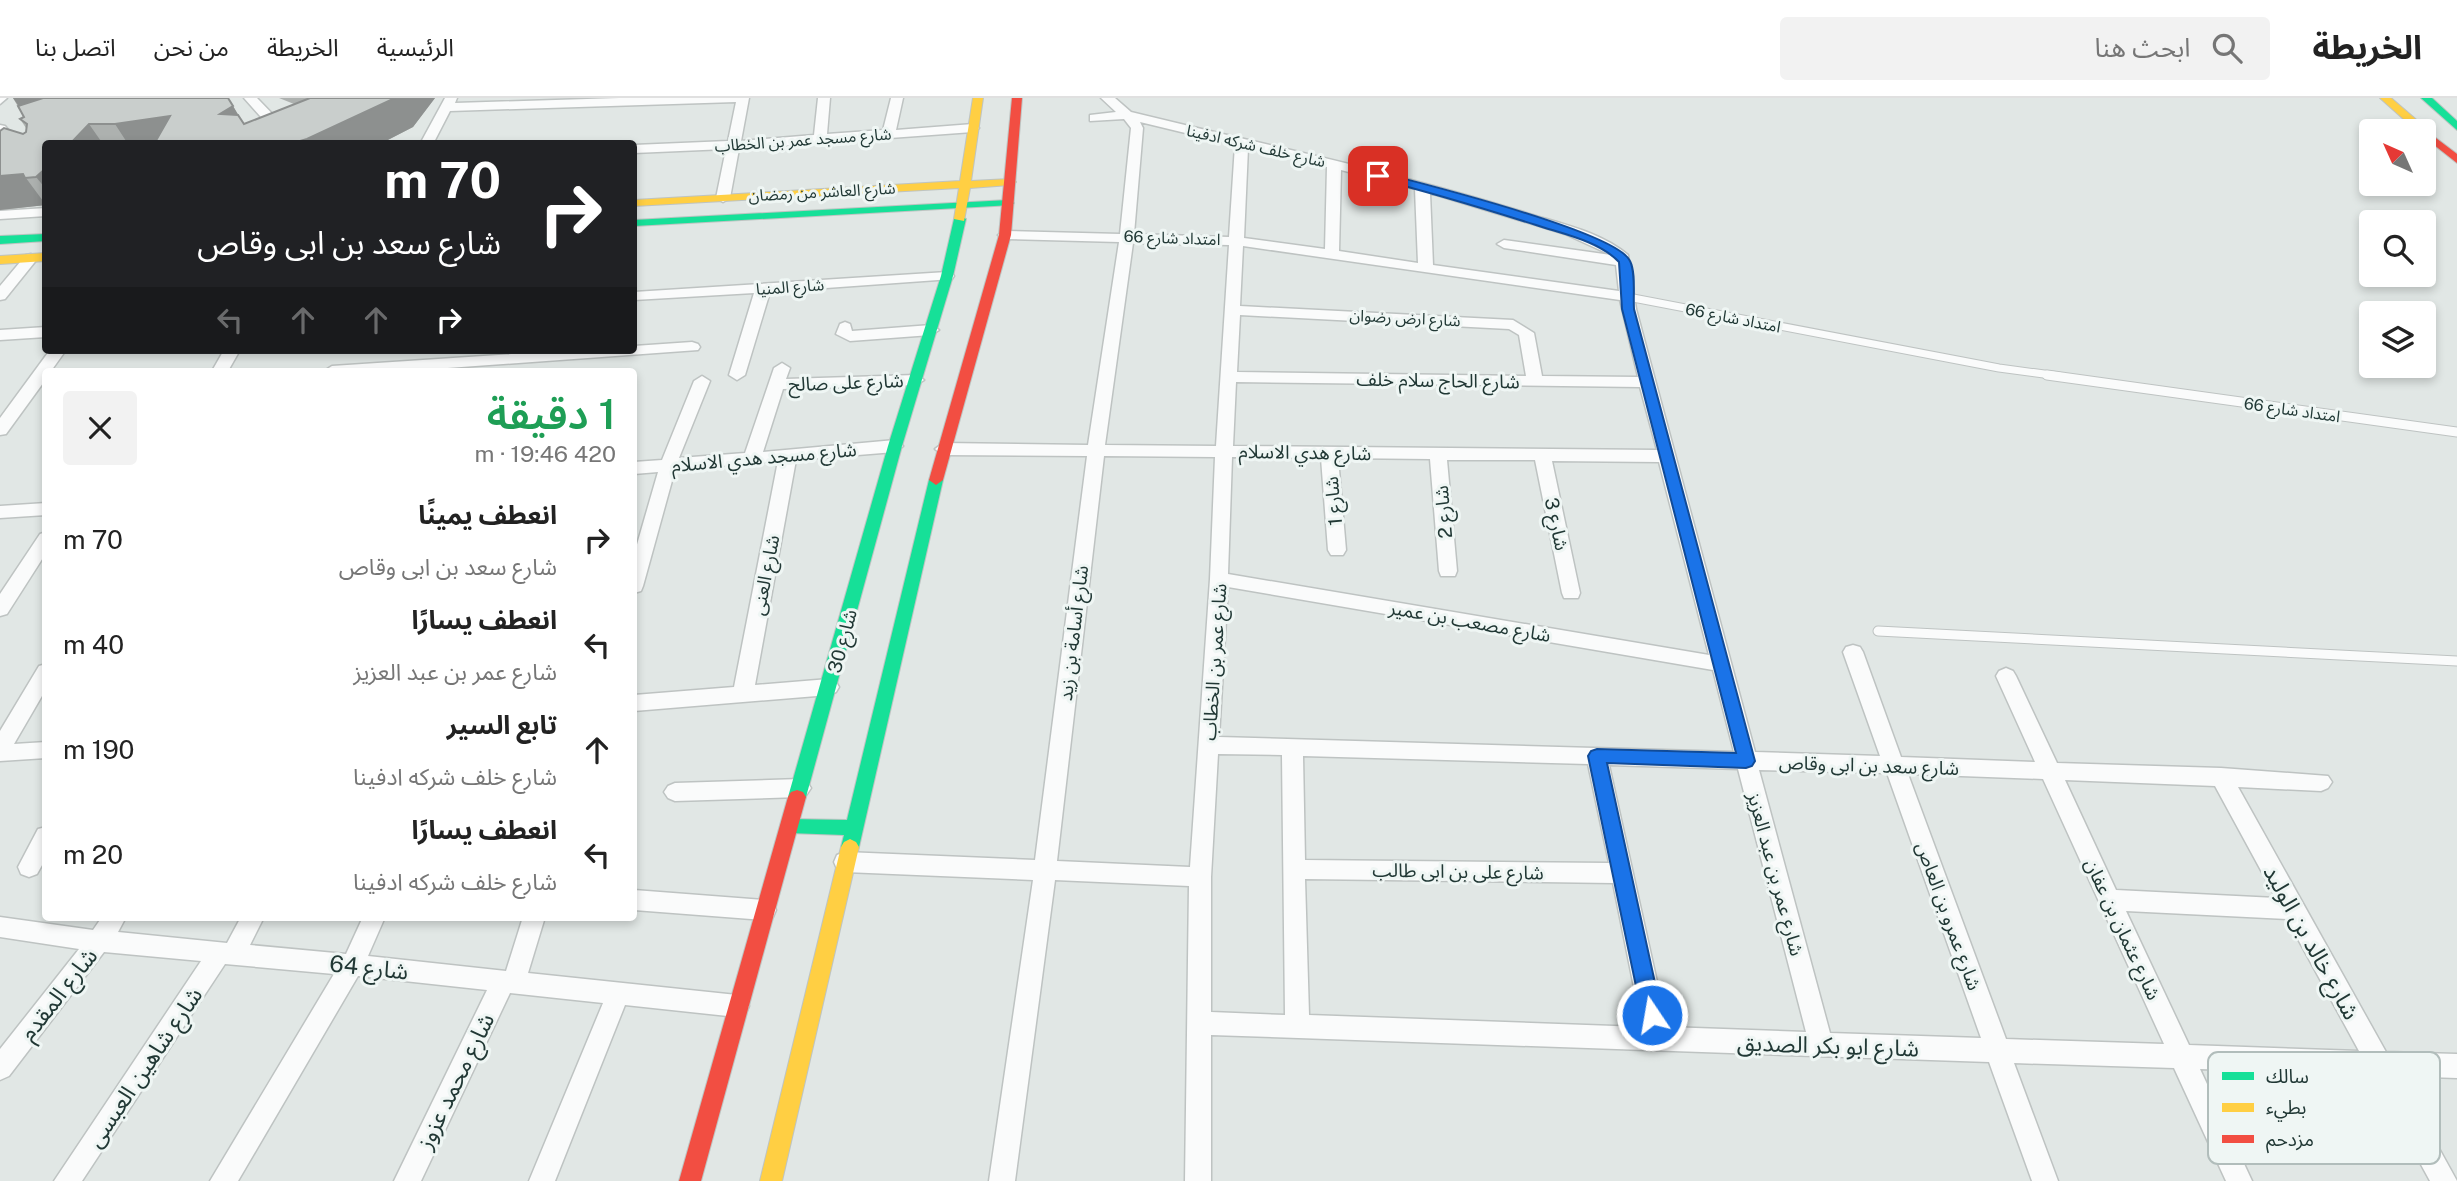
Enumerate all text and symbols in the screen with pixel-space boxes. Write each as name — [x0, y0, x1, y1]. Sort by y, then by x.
search box — [1780, 17, 2270, 80]
text: الخريطة — [2312, 28, 2422, 66]
icon: search — [2208, 29, 2246, 67]
text: ابحث هنا — [2095, 32, 2190, 63]
text: اتصل بنا — [35, 33, 116, 61]
text: من نحن — [154, 33, 229, 61]
text: الخريطة — [267, 33, 339, 61]
text: الرئيسية — [377, 33, 454, 61]
north arrow — [2359, 119, 2436, 196]
map controls — [2359, 119, 2436, 378]
street label: شارع خلف شركه ادفينا — [1184, 121, 1327, 174]
street label: شارع مسجد عمر بن الخطاب — [714, 124, 892, 159]
pin — [1348, 146, 1408, 206]
text: 70 m — [384, 151, 501, 209]
icon: arrive — [1359, 157, 1397, 195]
icon: right — [525, 168, 616, 259]
street label: شارع العاشر من رمضان — [748, 179, 896, 208]
button: search — [2359, 210, 2436, 287]
text: شارع سعد بن ابى وقاص — [197, 224, 501, 261]
street label: امتداد شارع 66 — [1123, 227, 1221, 252]
street label: شارع المنيا — [755, 275, 825, 302]
street label: امتداد شارع 66 — [1683, 299, 1782, 340]
icon: left — [211, 301, 249, 339]
icon: ahead — [284, 301, 322, 339]
icon: ahead — [357, 301, 395, 339]
icon: right — [430, 301, 468, 339]
button: layers — [2359, 301, 2436, 378]
street label: شارع ارض رضوان — [1349, 306, 1461, 333]
street label: شارع الحاج سلام خلف — [1356, 368, 1520, 396]
street label: شارع على صالح — [788, 369, 904, 399]
text: 1 دقيقة — [487, 389, 616, 438]
button: close — [63, 391, 137, 465]
street label: امتداد شارع 66 — [2242, 394, 2341, 429]
street label: شارع مسجد هدي الاسلام — [671, 438, 858, 480]
text: 420 m · 19:46 — [474, 440, 616, 467]
street label: شارع هدي الاسلام — [1238, 440, 1372, 469]
street label: شارع 1 — [1320, 475, 1349, 527]
street label: شارع 2 — [1430, 484, 1459, 539]
street label: شارع 3 — [1538, 495, 1573, 553]
text: انعطف يمينًا — [418, 499, 557, 530]
icon: right — [578, 521, 616, 559]
text: 70 m — [63, 524, 123, 555]
street label: شارع العنى — [746, 533, 787, 618]
text: شارع سعد بن ابى وقاص — [339, 553, 557, 580]
street label: شارع أسامة بن زيد — [1054, 564, 1095, 702]
street label: شارع عمر بن الخطاب — [1198, 583, 1233, 741]
street label: شارع مصعب بن عمير — [1386, 596, 1553, 649]
text: انعطف يسارًا — [411, 604, 557, 635]
street label: شارع 30 — [823, 607, 864, 676]
icon: left — [578, 626, 616, 664]
text: 40 m — [63, 629, 124, 660]
text: شارع عمر بن عبد العزيز — [353, 658, 557, 685]
text: تابع السير — [447, 709, 557, 740]
icon: ahead — [578, 731, 616, 769]
text: 190 m — [63, 734, 134, 765]
street label: شارع سعد بن ابى وقاص — [1778, 751, 1960, 782]
text: شارع خلف شركه ادفينا — [353, 763, 557, 790]
street label: شارع عمر بن عبد العزيز — [1740, 789, 1808, 959]
text: انعطف يسارًا — [411, 814, 557, 845]
icon: left — [578, 836, 616, 874]
text: 20 m — [63, 839, 123, 870]
street label: شارع عمرو بن العاص — [1909, 839, 1986, 994]
street label: شارع عثمان بن عفان — [2078, 855, 2165, 1004]
street label: شارع على بن ابى طالب — [1372, 859, 1544, 886]
street label: شارع خالد بن الوليد — [2255, 860, 2366, 1026]
text: شارع خلف شركه ادفينا — [353, 868, 557, 895]
street label: شارع المقدم — [14, 942, 106, 1049]
street label: شارع 64 — [328, 949, 410, 989]
position arrow — [1615, 978, 1689, 1052]
street label: شارع شاهين العبسى — [80, 982, 211, 1154]
street label: شارع محمد عزوز — [410, 1009, 503, 1156]
street label: شارع ابو بكر الصديق — [1736, 1028, 1919, 1066]
legend — [2208, 1052, 2440, 1164]
text: سالك — [2266, 1065, 2309, 1087]
text: بطيء — [2266, 1096, 2306, 1122]
text: مزدحم — [2266, 1128, 2314, 1154]

